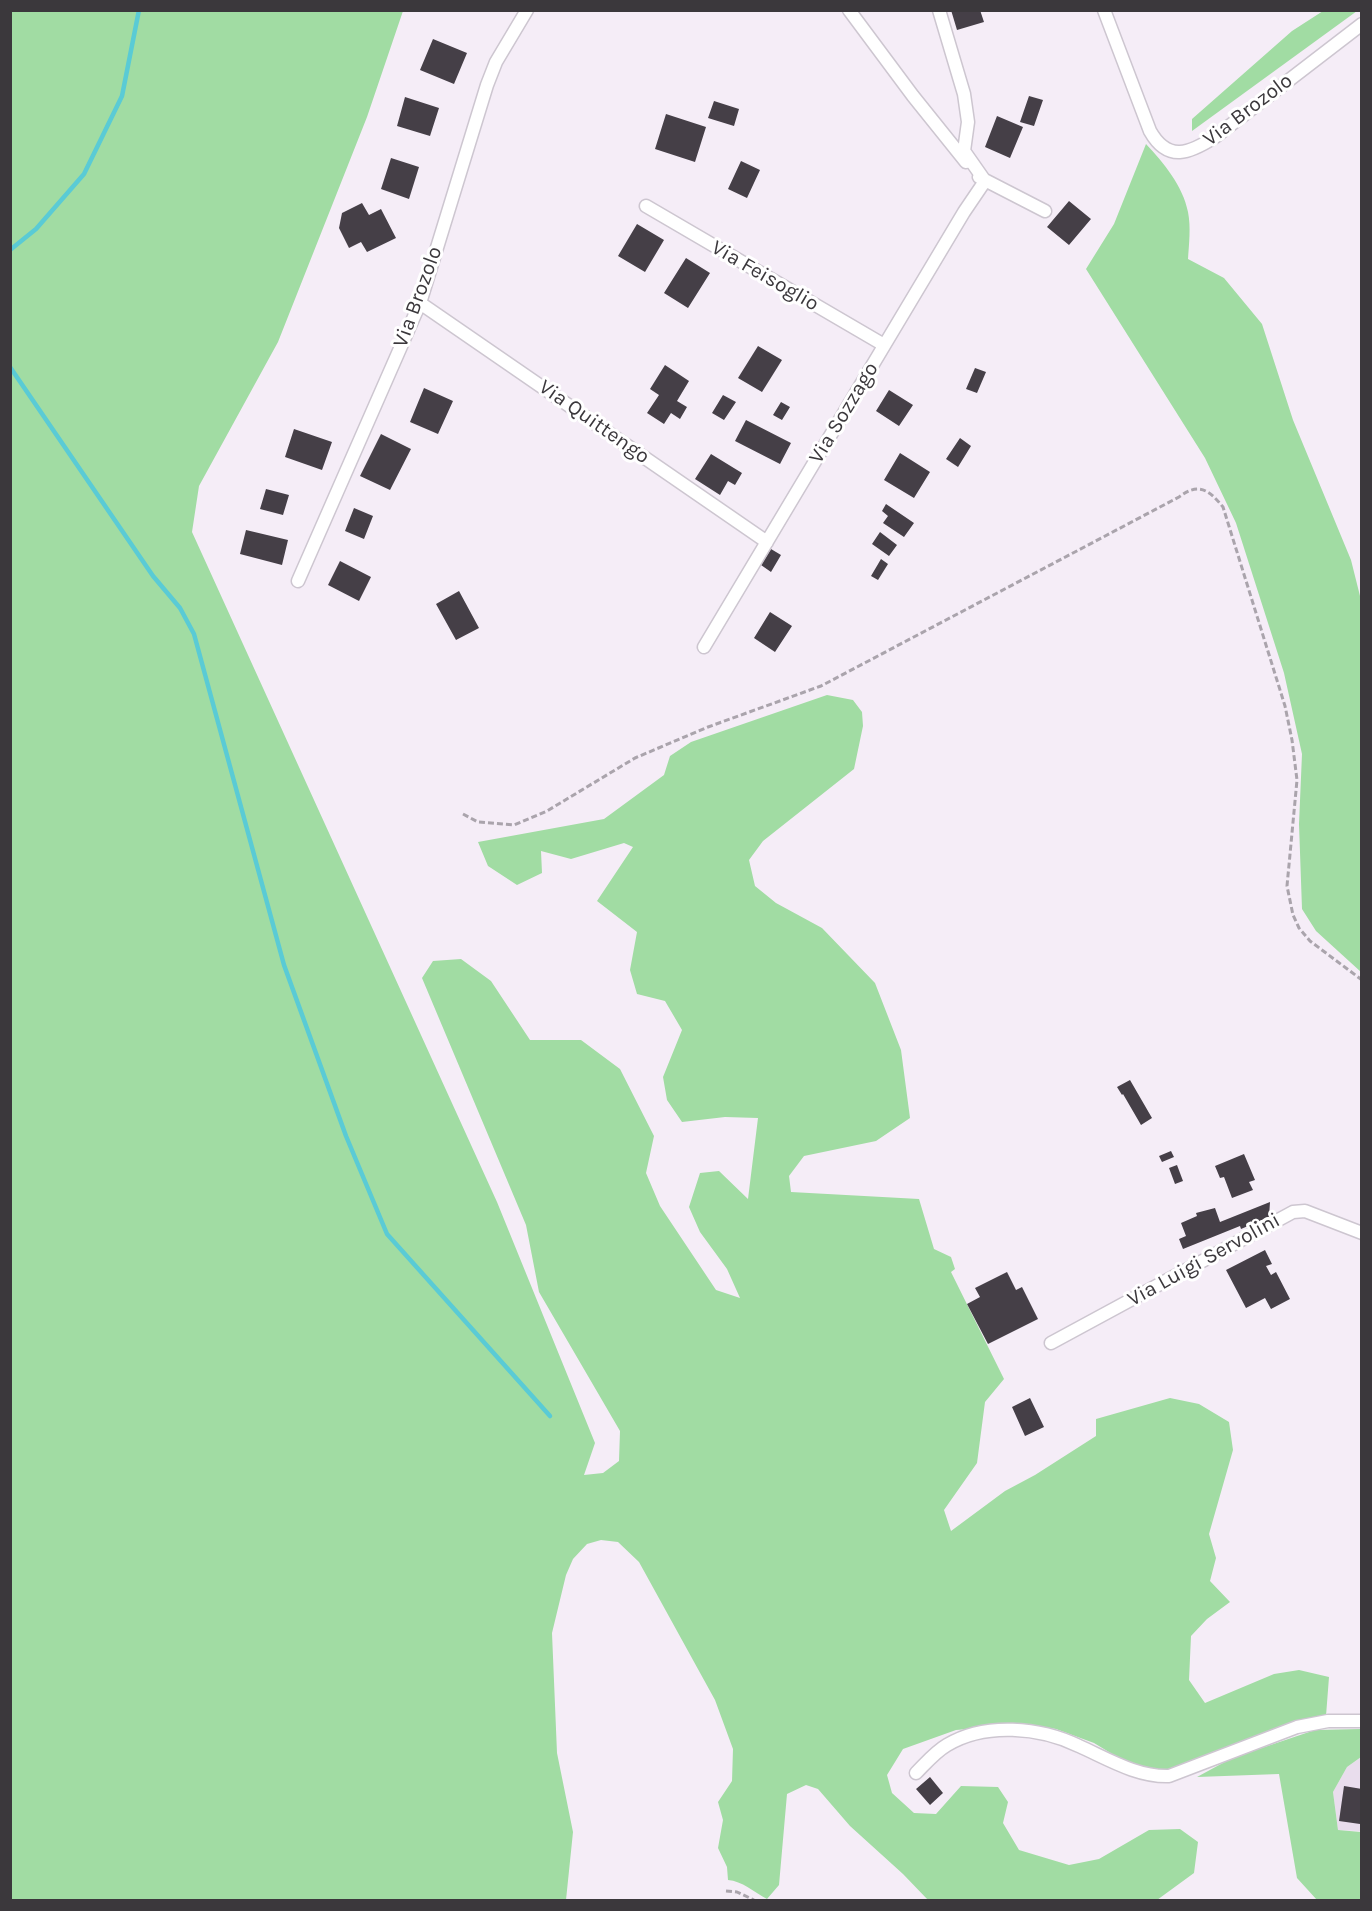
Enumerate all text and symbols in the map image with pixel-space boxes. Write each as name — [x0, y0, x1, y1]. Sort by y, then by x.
street label: Via Brozolo — [1198, 68, 1298, 152]
street label: Via Feisoglio — [707, 235, 823, 317]
street label: Via Brozolo — [388, 243, 448, 351]
street label: Via Sozzago — [804, 358, 884, 468]
street label: Via Quittengo — [534, 374, 654, 470]
street label: Via Luigi Servolini — [1123, 1208, 1285, 1312]

